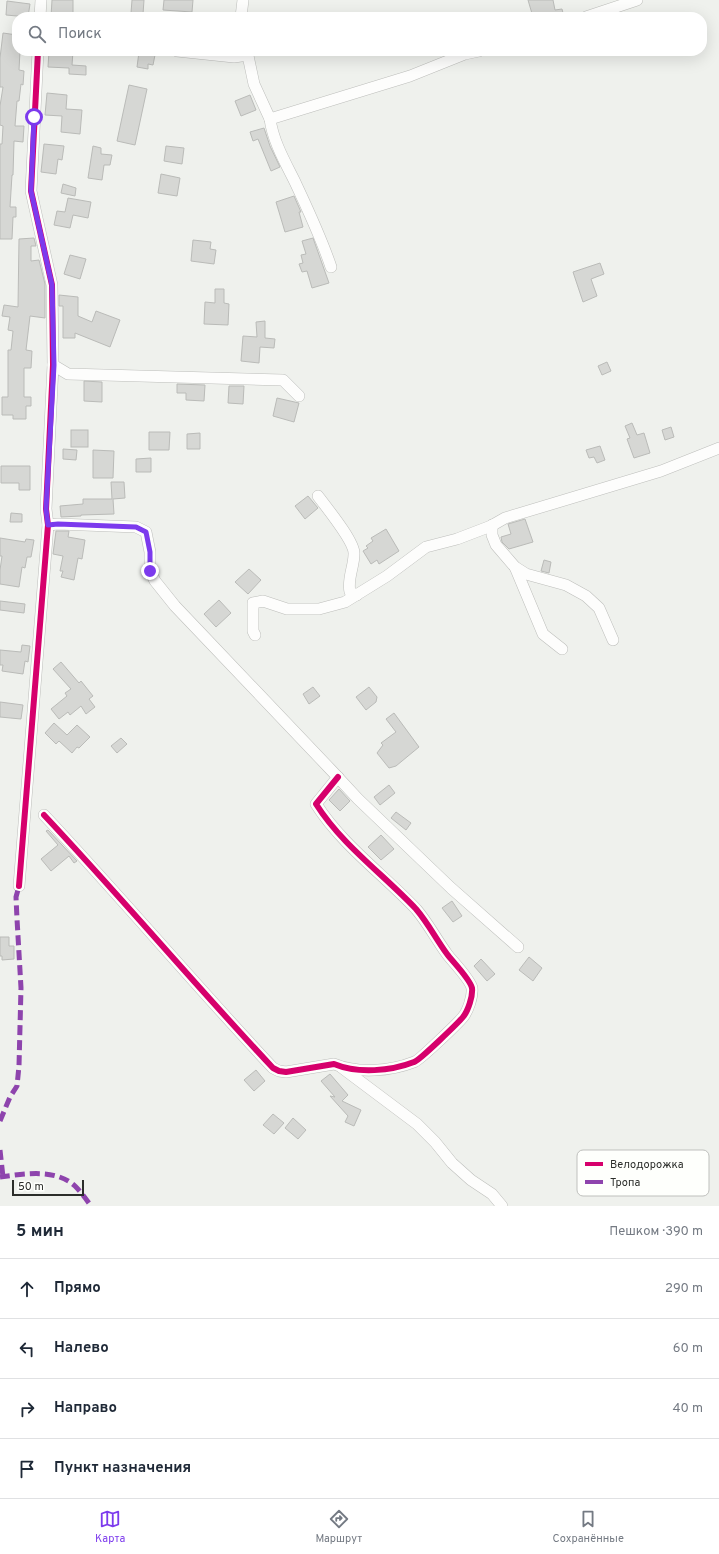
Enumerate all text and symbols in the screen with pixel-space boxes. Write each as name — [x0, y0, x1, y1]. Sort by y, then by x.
search box — [12, 12, 707, 56]
icon: search — [26, 23, 48, 45]
text: Поиск — [58, 25, 102, 44]
route start — [25, 108, 43, 126]
route end — [141, 562, 159, 580]
legend — [577, 1150, 709, 1196]
text: Велодорожка — [610, 1158, 684, 1172]
text: Тропа — [610, 1176, 640, 1190]
scale bar — [12, 1178, 84, 1197]
text: 50 m — [18, 1180, 44, 1194]
text: 5 мин — [16, 1221, 64, 1243]
text: Пешком · 390 m — [609, 1224, 703, 1240]
icon: ahead — [16, 1278, 38, 1300]
text: Прямо — [54, 1279, 101, 1298]
text: 290 m — [665, 1281, 703, 1297]
icon: left — [16, 1338, 38, 1360]
text: Налево — [54, 1339, 109, 1358]
text: 60 m — [673, 1341, 703, 1357]
icon: right — [16, 1398, 38, 1420]
text: Направо — [54, 1399, 117, 1418]
text: 40 m — [673, 1401, 703, 1417]
icon: arrive — [16, 1458, 38, 1480]
text: Пункт назначения — [54, 1459, 191, 1478]
tab: Карта — [95, 1508, 125, 1546]
tab: Маршрут — [315, 1508, 362, 1546]
tab: Сохранённые — [553, 1508, 624, 1546]

